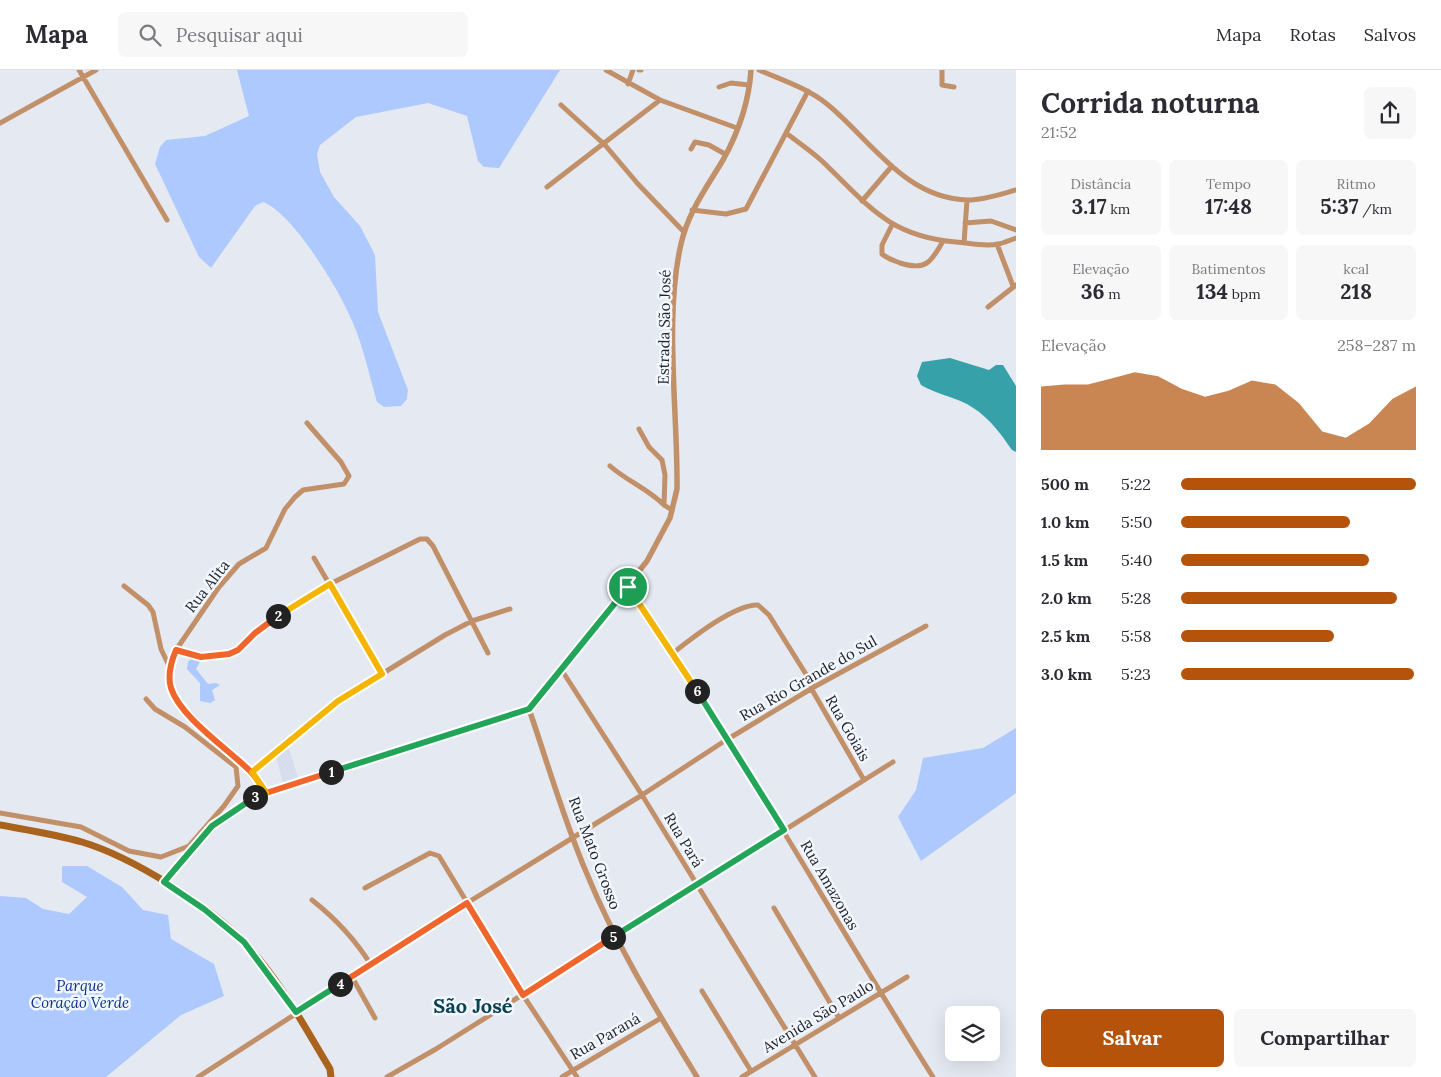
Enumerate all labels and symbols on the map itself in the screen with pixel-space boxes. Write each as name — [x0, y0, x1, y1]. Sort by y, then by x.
street label: Estrada São José — [653, 269, 675, 385]
street label: Rua Alita — [181, 556, 234, 616]
pin — [607, 566, 649, 608]
pin: 2 — [266, 604, 290, 628]
street label: Rua Rio Grande do Sul — [736, 631, 880, 725]
pin: 6 — [684, 678, 710, 704]
street label: Rua Goiais — [821, 691, 875, 765]
pin: 1 — [318, 760, 344, 784]
pin: 3 — [242, 784, 268, 810]
street label: Rua Mato Grosso — [565, 794, 625, 912]
street label: Rua Pará — [660, 809, 708, 871]
street label: Rua Amazonas — [797, 837, 863, 933]
pin: 5 — [600, 924, 626, 950]
pin: 4 — [328, 972, 352, 996]
street label: Avenida São Paulo — [758, 975, 877, 1057]
park label: Parque Coração Verde — [31, 976, 129, 1012]
district label: São José — [433, 993, 513, 1018]
street label: Rua Paraná — [567, 1008, 644, 1064]

